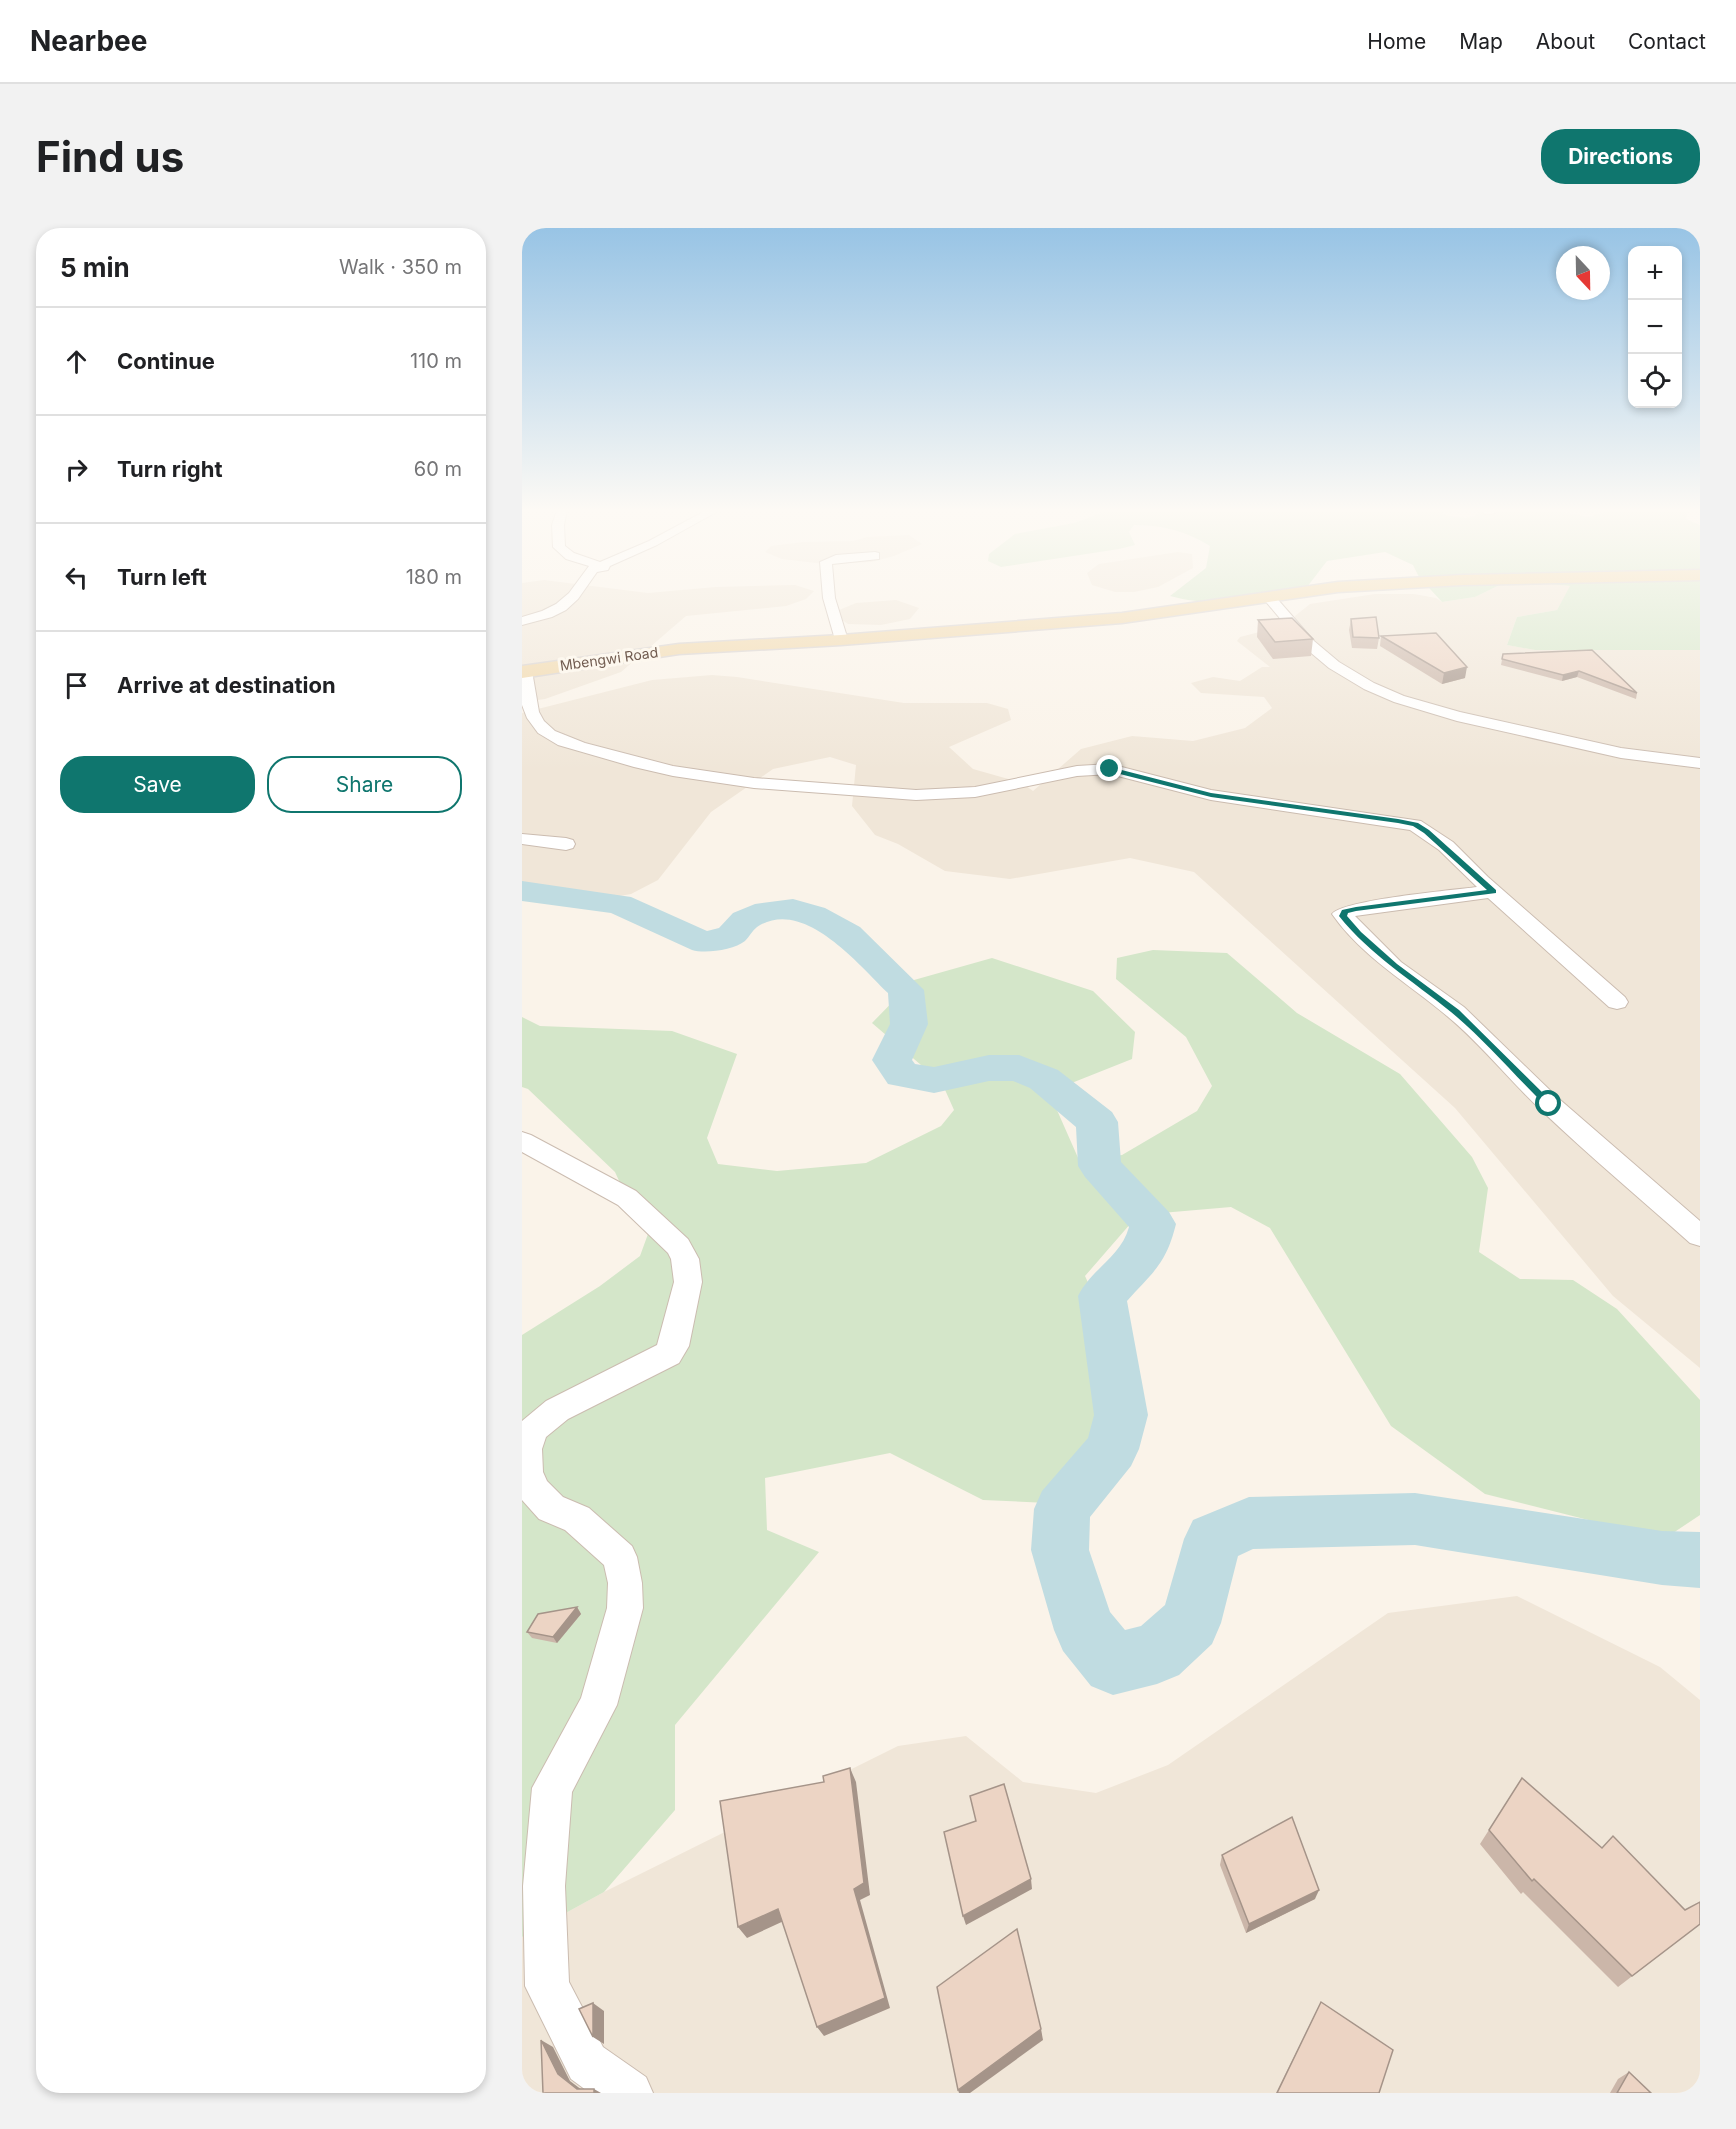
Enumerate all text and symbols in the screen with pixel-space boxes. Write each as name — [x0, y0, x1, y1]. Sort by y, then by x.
text: Nearbee — [30, 24, 147, 58]
text: Home — [1367, 29, 1426, 54]
text: Map — [1459, 29, 1503, 54]
text: About — [1536, 29, 1595, 54]
text: Contact — [1628, 29, 1706, 54]
button: Directions — [1541, 129, 1700, 184]
text: Find us — [36, 131, 184, 182]
north arrow — [1556, 246, 1610, 300]
map controls — [1628, 246, 1682, 408]
button: + — [1628, 246, 1682, 300]
text: 5 min — [60, 252, 130, 283]
text: Walk · 350 m — [339, 255, 462, 279]
button: − — [1628, 300, 1682, 354]
icon: ahead — [60, 345, 93, 378]
text: Continue — [117, 348, 215, 374]
text: 110 m — [410, 349, 462, 373]
button: locate — [1628, 354, 1682, 408]
icon: right — [60, 453, 93, 486]
text: Turn right — [117, 456, 223, 482]
text: 60 m — [414, 457, 462, 481]
icon: left — [60, 561, 93, 594]
text: Turn left — [117, 564, 207, 590]
text: 180 m — [406, 565, 462, 589]
street label: Mbengwi Road — [559, 643, 659, 674]
icon: arrive — [60, 669, 93, 702]
text: Arrive at destination — [117, 672, 336, 698]
route end — [1096, 755, 1122, 781]
button: Save — [60, 756, 255, 813]
button: Share — [267, 756, 462, 813]
route start — [1535, 1090, 1561, 1116]

